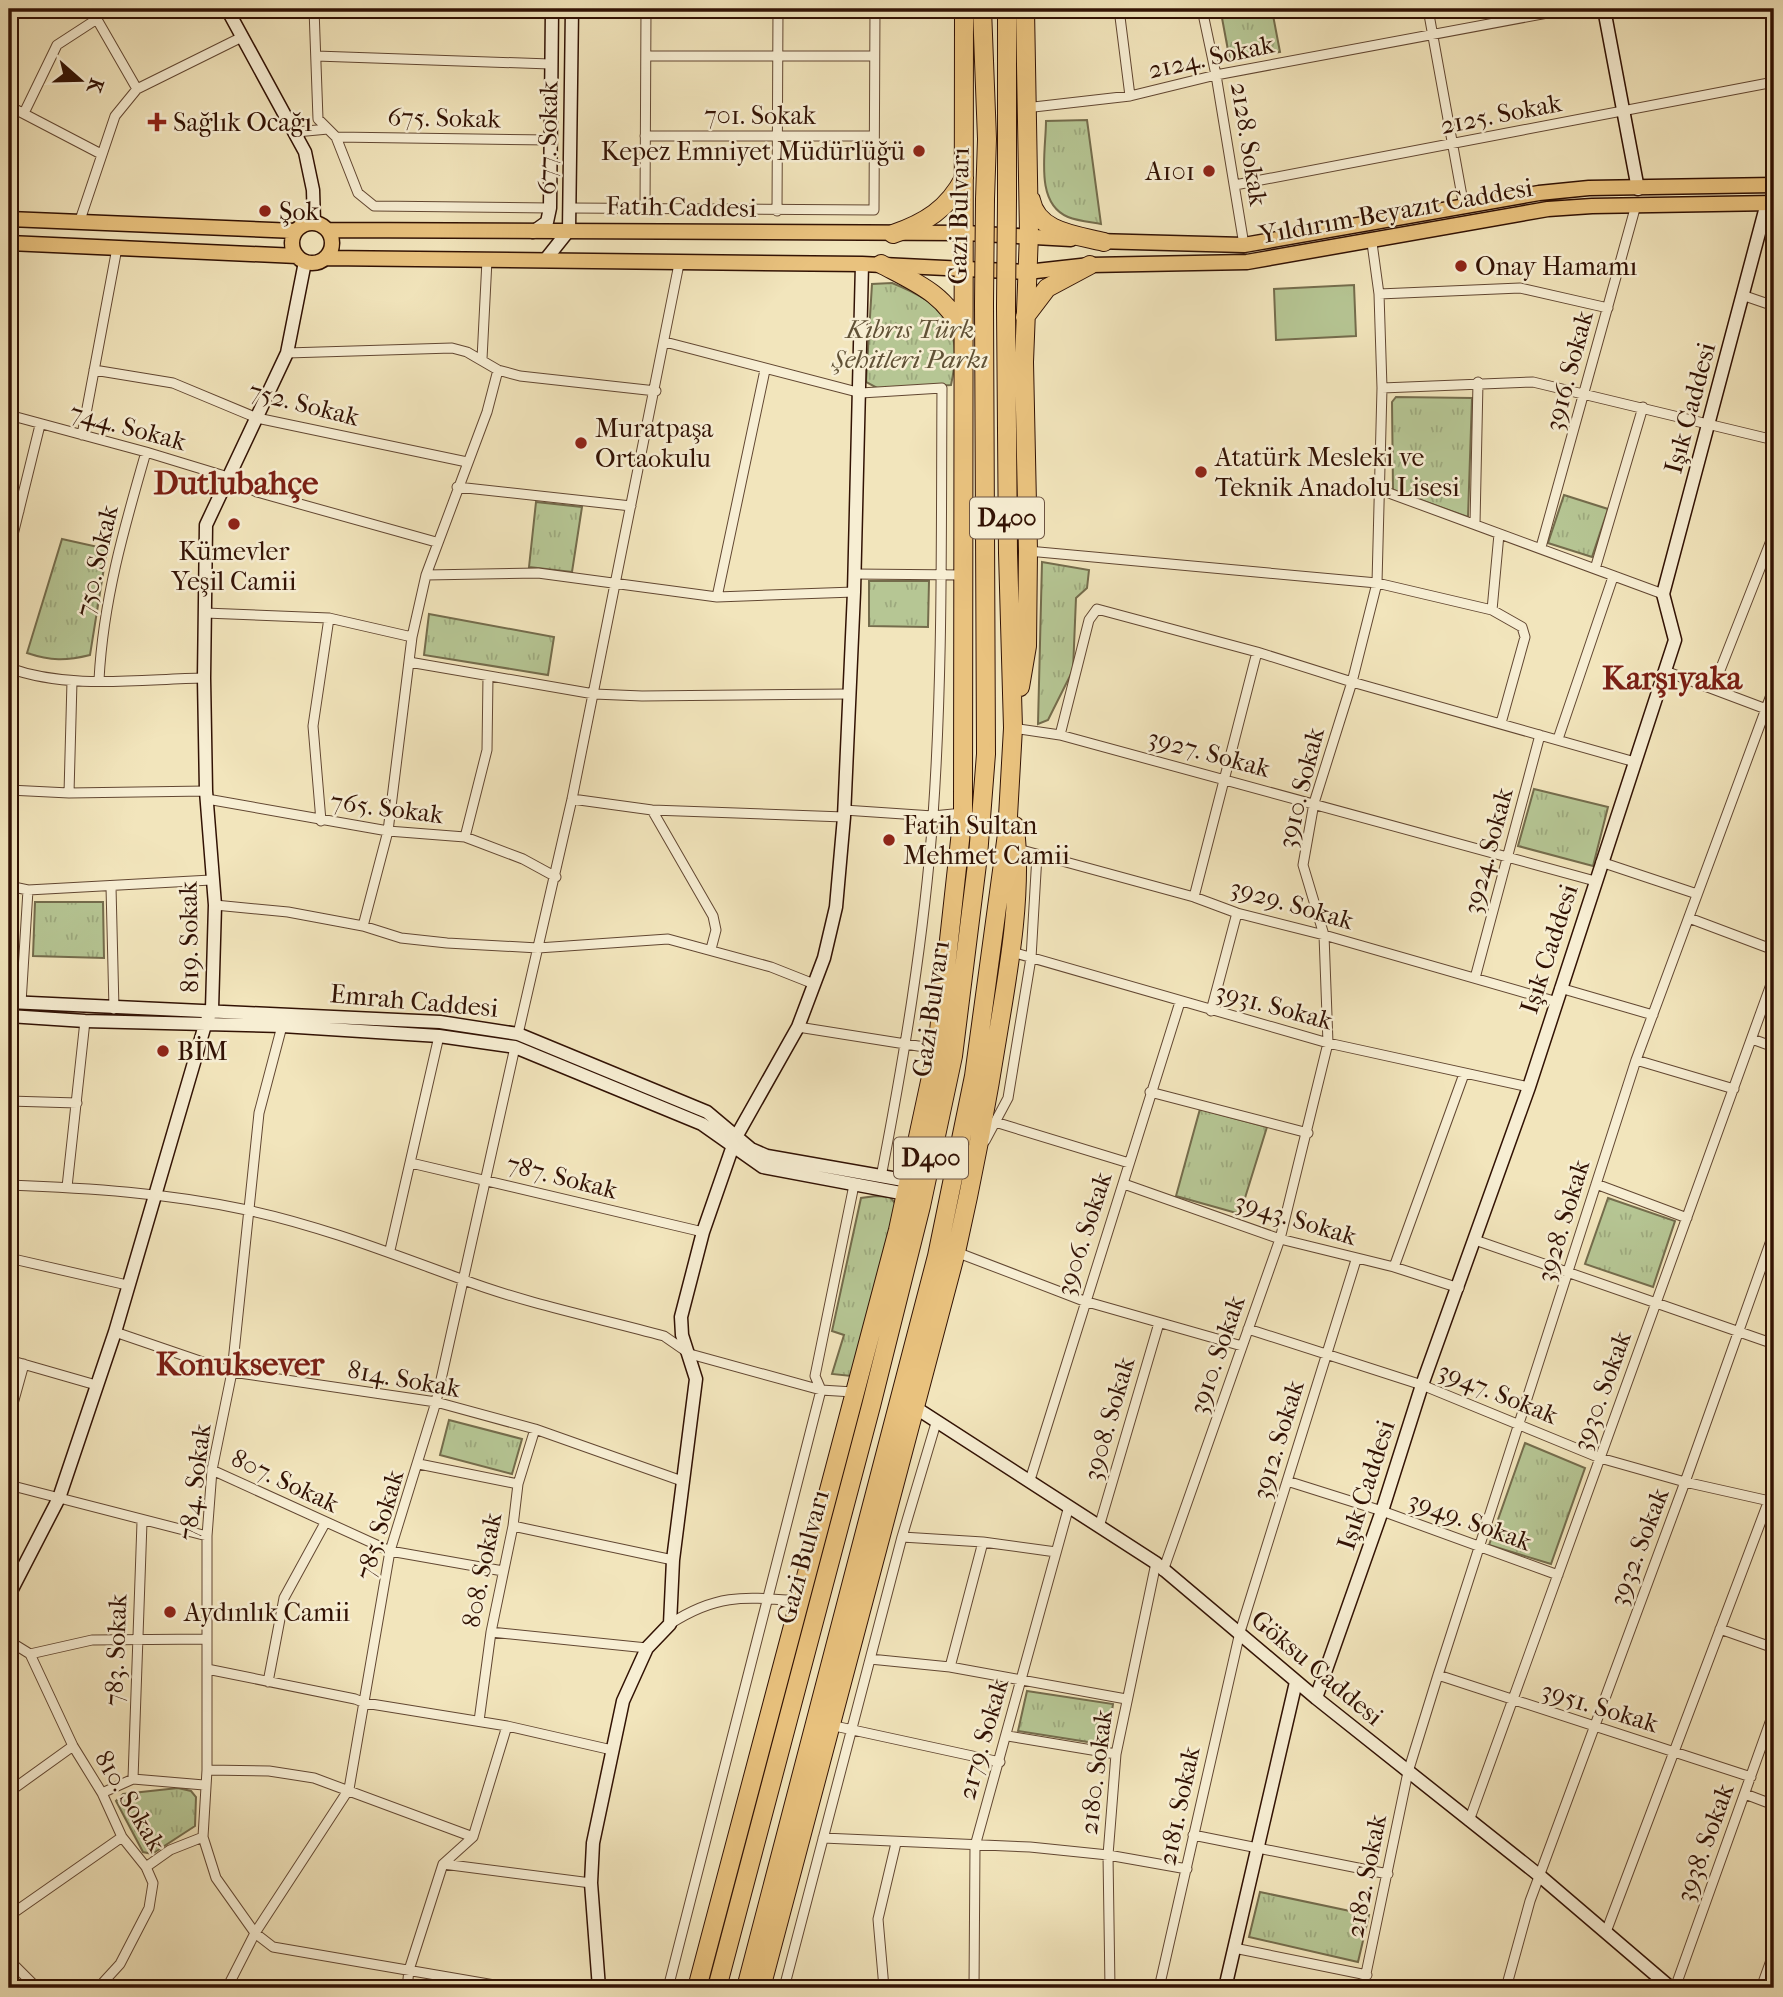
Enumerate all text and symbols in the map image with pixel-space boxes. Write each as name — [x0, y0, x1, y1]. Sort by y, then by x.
street label: 2124. Sokak — [1145, 28, 1277, 85]
north arrow — [46, 46, 116, 116]
text: K — [82, 75, 108, 97]
street label: 677. Sokak — [532, 80, 565, 195]
street label: 2128. Sokak — [1224, 80, 1274, 209]
street label: 2125. Sokak — [1438, 87, 1565, 141]
street label: 701. Sokak — [704, 100, 816, 131]
street label: 675. Sokak — [387, 102, 502, 134]
place label: Sağlık Ocağı — [173, 107, 312, 138]
marker: Sağlık Ocağı — [147, 112, 167, 132]
place label: Kepez Emniyet Müdürlüğü — [601, 136, 905, 167]
marker: Kepez Emniyet Müdürlüğü — [911, 143, 927, 159]
street label: Gazi Bulvarı — [942, 147, 976, 285]
place label: A101 — [1145, 156, 1195, 187]
marker: A101 — [1201, 163, 1217, 179]
street label: Yıldırım Beyazıt Caddesi — [1256, 172, 1535, 251]
street label: Fatih Caddesi — [605, 190, 757, 224]
place label: Şok — [279, 196, 319, 227]
marker: Şok — [257, 203, 273, 219]
place label: Onay Hamamı — [1475, 251, 1638, 282]
marker: Onay Hamamı — [1453, 258, 1469, 274]
street label: 3916. Sokak — [1538, 307, 1600, 435]
park label: Kıbrıs Türk Şehitleri Parkı — [831, 314, 988, 375]
street label: Işık Caddesi — [1658, 339, 1722, 477]
street label: 752. Sokak — [245, 375, 363, 433]
street label: 744. Sokak — [66, 397, 190, 458]
place label: Muratpaşa Ortaokulu — [595, 413, 714, 474]
marker: Muratpaşa Ortaokulu — [573, 435, 589, 451]
place label: Atatürk Mesleki ve Teknik Anadolu Lisesi — [1214, 442, 1460, 503]
district label: Dutlubahçe — [154, 464, 319, 503]
marker: Atatürk Mesleki ve Teknik Anadolu Lisesi — [1193, 464, 1209, 480]
road number: D400 — [970, 498, 1044, 538]
street label: 750. Sokak — [69, 501, 125, 620]
marker: Kümevler Yeşil Camii — [226, 516, 242, 532]
place label: Kümevler Yeşil Camii — [171, 536, 297, 597]
district label: Karşıyaka — [1602, 659, 1744, 698]
street label: 3927. Sokak — [1144, 722, 1274, 784]
street label: 3910. Sokak — [1271, 724, 1331, 852]
street label: 3924. Sokak — [1456, 784, 1520, 918]
street label: 765. Sokak — [329, 786, 446, 830]
place label: Fatih Sultan Mehmet Camii — [903, 810, 1070, 871]
marker: Fatih Sultan Mehmet Camii — [881, 832, 897, 848]
street label: 3929. Sokak — [1227, 872, 1358, 937]
street label: 819. Sokak — [173, 880, 205, 993]
street label: Işık Caddesi — [1513, 880, 1585, 1018]
street label: Gazi Bulvarı — [906, 939, 956, 1079]
street label: 3931. Sokak — [1212, 975, 1337, 1037]
street label: Emrah Caddesi — [329, 978, 500, 1024]
place label: BİM — [177, 1035, 228, 1067]
marker: BİM — [155, 1043, 171, 1059]
road number: D400 — [894, 1138, 968, 1178]
street label: 787. Sokak — [503, 1148, 621, 1206]
street label: 3928. Sokak — [1530, 1155, 1596, 1286]
street label: 3906. Sokak — [1049, 1168, 1119, 1300]
street label: 3943. Sokak — [1231, 1186, 1361, 1252]
street label: 3910. Sokak — [1182, 1291, 1252, 1418]
street label: 3930. Sokak — [1566, 1326, 1638, 1455]
district label: Konuksever — [156, 1345, 325, 1384]
street label: 3908. Sokak — [1077, 1353, 1142, 1485]
street label: 814. Sokak — [345, 1354, 463, 1404]
street label: 3947. Sokak — [1434, 1355, 1563, 1431]
street label: 3912. Sokak — [1245, 1376, 1311, 1503]
street label: Işık Caddesi — [1330, 1416, 1402, 1554]
street label: 784. Sokak — [172, 1421, 218, 1542]
street label: 807. Sokak — [226, 1443, 344, 1520]
street label: 785. Sokak — [350, 1466, 411, 1583]
street label: 3932. Sokak — [1602, 1483, 1676, 1610]
street label: 3949. Sokak — [1404, 1484, 1536, 1558]
street label: Gazi Bulvarı — [770, 1486, 836, 1627]
street label: 808. Sokak — [456, 1509, 508, 1630]
street label: 783. Sokak — [99, 1593, 133, 1707]
place label: Aydınlık Camii — [183, 1597, 350, 1628]
marker: Aydınlık Camii — [162, 1604, 178, 1620]
street label: Göksu Caddesi — [1245, 1604, 1389, 1732]
street label: 2179. Sokak — [951, 1674, 1015, 1803]
street label: 3951. Sokak — [1538, 1675, 1663, 1740]
street label: 2180. Sokak — [1073, 1707, 1119, 1836]
street label: 2181. Sokak — [1151, 1743, 1207, 1868]
street label: 810. Sokak — [88, 1745, 173, 1858]
street label: 3938. Sokak — [1669, 1779, 1741, 1906]
street label: 2182. Sokak — [1339, 1811, 1393, 1940]

